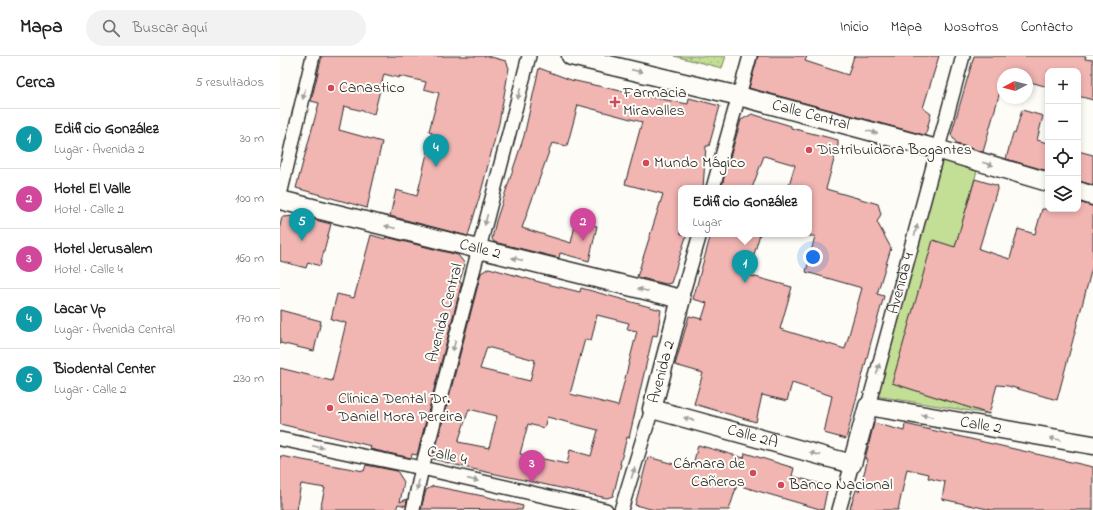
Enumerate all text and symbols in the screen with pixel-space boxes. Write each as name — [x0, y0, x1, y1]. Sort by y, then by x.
search box — [86, 10, 366, 46]
text: Mapa — [20, 14, 62, 41]
icon: search — [100, 17, 122, 39]
text: Buscar aquí — [132, 17, 207, 39]
text: Inicio — [840, 17, 869, 38]
text: Mapa — [891, 17, 922, 38]
text: Nosotros — [944, 17, 999, 38]
text: Contacto — [1021, 17, 1073, 38]
north arrow — [997, 68, 1033, 104]
map controls — [1045, 68, 1081, 212]
button: + — [1045, 68, 1081, 104]
one-way arrow — [630, 69, 643, 75]
text: Cerca — [16, 70, 55, 95]
text: 5 resultados — [195, 73, 264, 92]
place label: Canastico — [339, 76, 405, 100]
place label: Farmacia Miravalles — [622, 81, 687, 123]
marker: Canastico — [326, 83, 336, 93]
one-way arrow — [301, 88, 307, 100]
one-way arrow — [516, 88, 522, 100]
street label: Calle Central — [769, 93, 853, 137]
marker: Farmacia Miravalles — [610, 97, 620, 107]
button: − — [1045, 104, 1081, 140]
text: Edificio González — [54, 118, 159, 140]
text: 1 — [27, 129, 31, 148]
text: 30 m — [240, 129, 264, 148]
one-way arrow — [865, 129, 878, 135]
pin: 4 — [423, 134, 449, 167]
place label: Distribuidora Bogantes — [816, 138, 972, 162]
text: Lugar · Avenida 2 — [54, 140, 144, 159]
button: locate — [1045, 140, 1081, 176]
marker: Distribuidora Bogantes — [804, 145, 814, 155]
place label: Mundo Mágico — [654, 151, 745, 175]
marker: Mundo Mágico — [641, 158, 651, 168]
one-way arrow — [982, 161, 994, 167]
button: layers — [1045, 176, 1081, 212]
text: Hotel El Valle — [54, 178, 131, 200]
popup — [678, 185, 812, 237]
text: 2 — [26, 189, 32, 208]
text: 100 m — [235, 189, 264, 208]
text: Edificio González — [693, 191, 797, 213]
text: Hotel · Calle 2 — [54, 200, 124, 219]
pin: 5 — [289, 208, 315, 241]
pin: 2 — [570, 208, 596, 241]
one-way arrow — [483, 213, 489, 226]
text: Lugar — [693, 213, 722, 232]
one-way arrow — [913, 223, 919, 236]
one-way arrow — [384, 224, 396, 230]
street label: Calle 2 — [457, 233, 503, 266]
text: Hotel Jerusalem — [54, 238, 152, 260]
your location — [803, 247, 823, 267]
text: 3 — [26, 249, 32, 268]
text: 160 m — [235, 249, 264, 268]
pin: 1 — [732, 250, 758, 283]
street label: Avenida 4 — [881, 250, 921, 317]
one-way arrow — [510, 255, 523, 261]
text: Hotel · Calle 4 — [54, 260, 123, 279]
street label: Avenida Central — [420, 261, 470, 365]
one-way arrow — [637, 287, 649, 293]
text: Lacar Vp — [54, 298, 106, 320]
text: 4 — [26, 309, 32, 328]
text: 170 m — [236, 309, 264, 328]
text: Lugar · Avenida Central — [54, 320, 175, 339]
street label: Avenida 2 — [642, 338, 682, 406]
one-way arrow — [451, 340, 457, 352]
text: Biodental Center — [54, 358, 155, 380]
one-way arrow — [875, 362, 881, 374]
text: 5 — [25, 369, 33, 388]
text: 230 m — [233, 369, 264, 388]
text: Lugar · Calle 2 — [54, 380, 126, 399]
place label: Clínica Dental Dr. Daniel Mora Pereira — [337, 387, 463, 429]
marker: Clínica Dental Dr. Daniel Mora Pereira — [325, 403, 335, 413]
street label: Calle 2 — [958, 410, 1004, 441]
one-way arrow — [920, 413, 933, 419]
one-way arrow — [683, 416, 695, 422]
street label: Calle 2A — [724, 418, 781, 455]
one-way arrow — [1048, 436, 1061, 442]
street label: Calle 4 — [425, 440, 470, 472]
one-way arrow — [312, 444, 324, 450]
pin: 3 — [519, 450, 545, 483]
one-way arrow — [808, 451, 820, 457]
place label: Cámara de Cañeros — [673, 452, 746, 494]
one-way arrow — [630, 466, 636, 478]
marker: Cámara de Cañeros — [748, 468, 758, 478]
place label: Banco Nacional — [788, 473, 893, 497]
one-way arrow — [467, 477, 479, 483]
one-way arrow — [415, 479, 421, 491]
marker: Banco Nacional — [776, 480, 786, 490]

